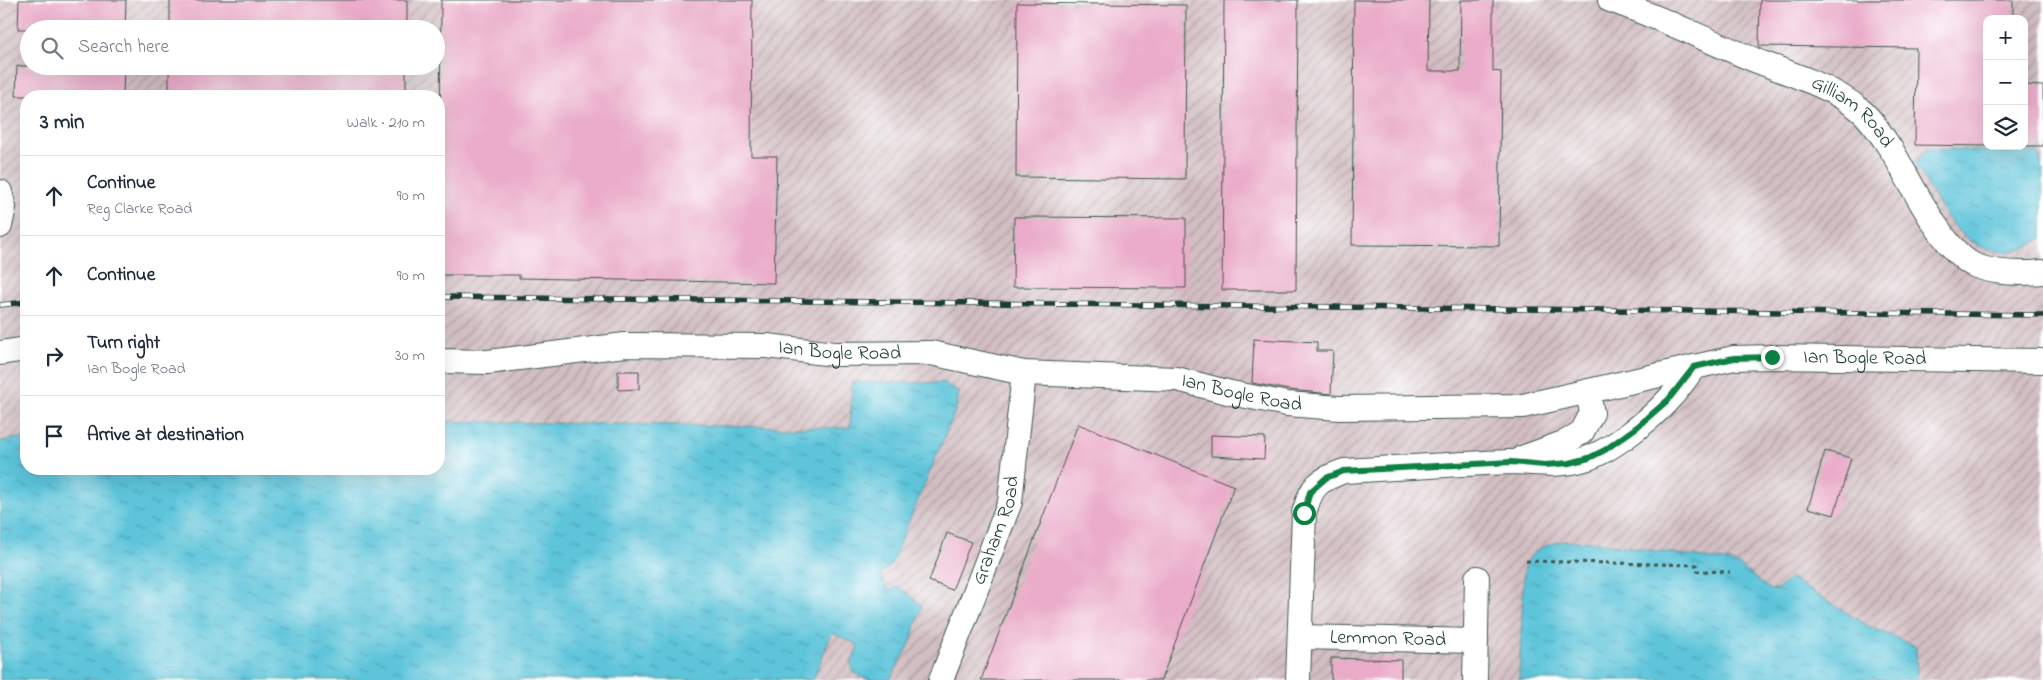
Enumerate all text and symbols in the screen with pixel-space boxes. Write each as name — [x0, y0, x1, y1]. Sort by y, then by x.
map controls — [1983, 15, 2028, 150]
button: + — [1983, 15, 2028, 60]
search box — [20, 20, 445, 75]
icon: search — [38, 34, 66, 62]
text: Search here — [78, 34, 169, 61]
button: − — [1983, 60, 2028, 105]
street label: Gilliam Road — [1806, 69, 1901, 154]
button: layers — [1983, 105, 2028, 150]
text: 3 min — [40, 108, 84, 138]
text: Walk · 210 m — [346, 111, 425, 135]
text: Continue — [87, 170, 155, 197]
icon: ahead — [40, 182, 68, 210]
text: 90 m — [397, 184, 425, 208]
text: Reg Clarke Road — [87, 197, 192, 221]
icon: ahead — [40, 262, 68, 290]
text: Continue — [87, 262, 155, 289]
text: 90 m — [397, 264, 425, 288]
text: Turn right — [87, 330, 160, 357]
street label: Ian Bogle Road — [776, 333, 901, 370]
icon: right — [40, 342, 68, 370]
street label: Ian Bogle Road — [1803, 343, 1927, 374]
text: 30 m — [395, 344, 425, 368]
route end — [1761, 346, 1784, 369]
text: Ian Bogle Road — [87, 357, 186, 381]
street label: Ian Bogle Road — [1178, 366, 1303, 420]
icon: arrive — [40, 422, 68, 450]
text: Arrive at destination — [87, 422, 244, 449]
street label: Graham Road — [965, 475, 1027, 589]
route start — [1293, 502, 1316, 525]
street label: Lemmon Road — [1330, 623, 1446, 655]

